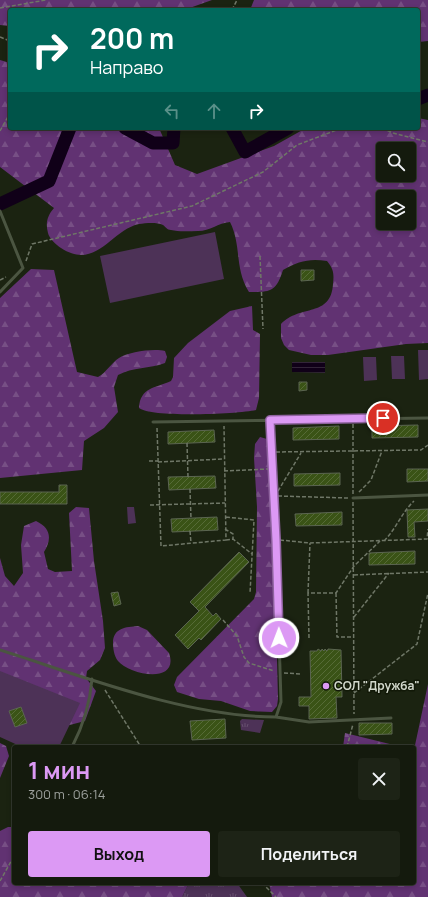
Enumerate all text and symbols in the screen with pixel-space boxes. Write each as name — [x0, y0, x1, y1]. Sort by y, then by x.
text: 200 m — [90, 19, 174, 57]
icon: right — [24, 24, 76, 76]
text: Направо — [90, 55, 164, 79]
icon: left — [161, 100, 183, 122]
icon: ahead — [203, 100, 225, 122]
icon: right — [245, 100, 267, 122]
map controls — [376, 142, 416, 230]
button: search — [376, 142, 416, 182]
button: layers — [376, 190, 416, 230]
pin — [366, 401, 400, 435]
icon: arrive — [372, 407, 394, 429]
position arrow — [258, 617, 300, 659]
place label: СОЛ "Дружба" — [334, 677, 420, 694]
marker: СОЛ "Дружба" — [321, 681, 331, 691]
text: 1 мин — [28, 753, 90, 786]
button: close — [358, 758, 400, 800]
text: 300 m · 06:14 — [28, 785, 105, 803]
button: Выход — [28, 831, 210, 877]
button: Поделиться — [218, 831, 400, 877]

